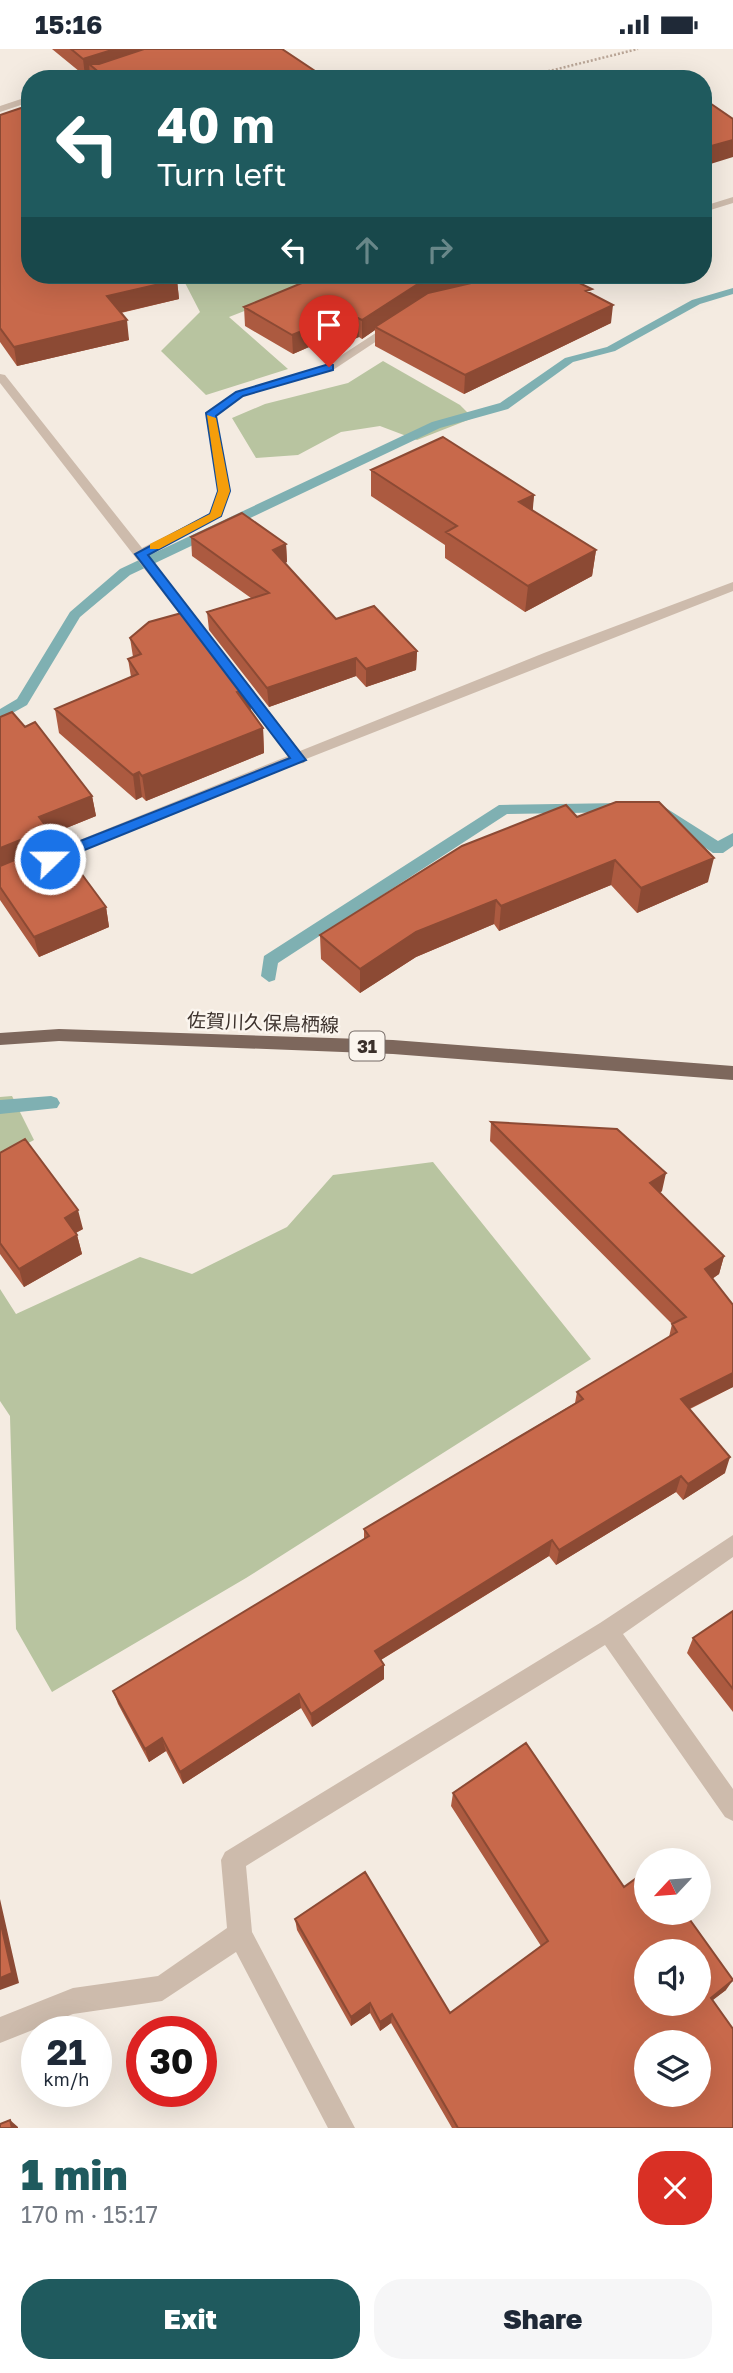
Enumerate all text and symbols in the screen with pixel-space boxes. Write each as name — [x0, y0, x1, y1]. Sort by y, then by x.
text: 15:16 — [35, 9, 102, 40]
text: 40 m — [157, 95, 275, 154]
icon: left — [42, 98, 133, 189]
text: Turn left — [157, 155, 286, 193]
icon: left — [275, 231, 313, 269]
icon: ahead — [348, 231, 386, 269]
icon: right — [421, 231, 459, 269]
pin — [299, 295, 359, 367]
icon: arrive — [310, 306, 348, 344]
position arrow — [13, 822, 87, 896]
street label: 佐賀川久保鳥栖線 — [187, 1008, 339, 1036]
road number: 31 — [350, 1031, 384, 1061]
north arrow — [634, 1848, 710, 1925]
map controls — [634, 1848, 711, 2107]
button: sound — [634, 1939, 711, 2016]
speed limit sign: 30 — [126, 2016, 217, 2107]
button: layers — [634, 2030, 711, 2107]
text: 21 — [47, 2031, 86, 2073]
text: km/h — [44, 2068, 89, 2090]
text: 1 min — [21, 2149, 128, 2199]
button: close — [638, 2151, 712, 2225]
text: 170 m · 15:17 — [21, 2200, 158, 2228]
button: Exit — [21, 2279, 360, 2359]
button: Share — [374, 2279, 712, 2359]

